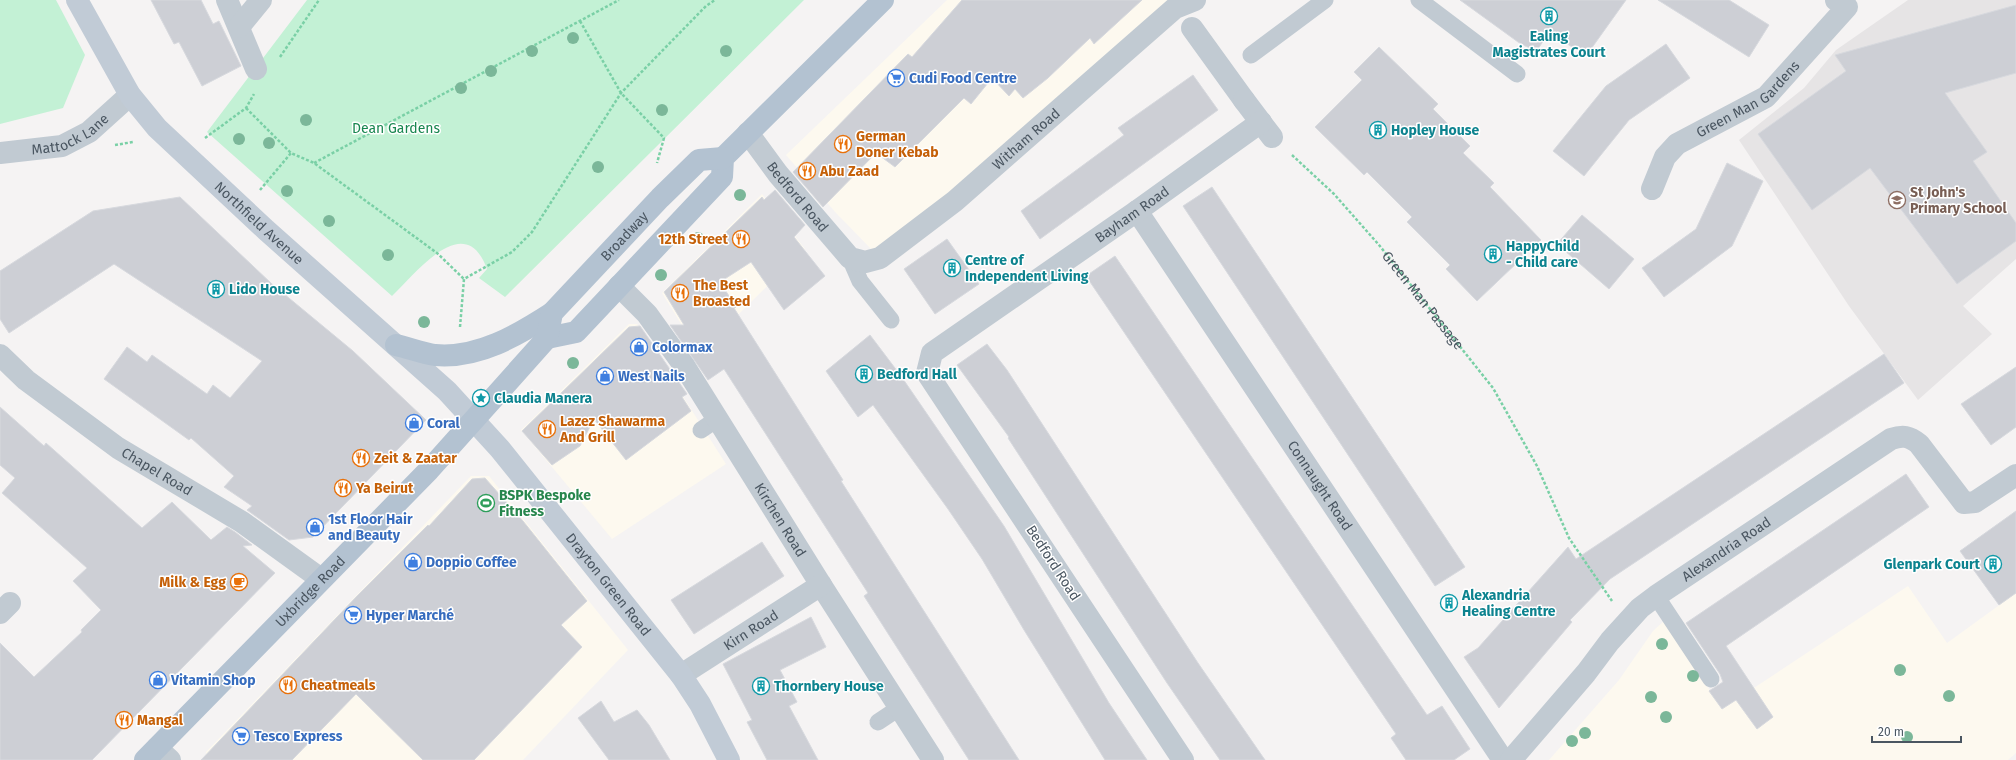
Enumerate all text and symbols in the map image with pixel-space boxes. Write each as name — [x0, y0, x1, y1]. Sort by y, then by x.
building icon: Ealing Magistrates Court — [1539, 6, 1559, 26]
place label: Ealing Magistrates Court — [1492, 28, 1606, 61]
street label: Green Man Gardens — [1693, 57, 1803, 141]
supermarket icon: Cudi Food Centre — [886, 68, 906, 88]
place label: Cudi Food Centre — [909, 70, 1017, 87]
street label: Witham Road — [989, 105, 1063, 173]
street label: Mattock Lane — [31, 110, 112, 158]
park label: Dean Gardens — [352, 120, 441, 137]
building icon: Hopley House — [1368, 120, 1388, 140]
place label: Hopley House — [1391, 122, 1479, 139]
place label: German Doner Kebab — [856, 128, 939, 161]
restaurant icon: German Doner Kebab — [833, 134, 853, 154]
street label: Bedford Road — [763, 158, 832, 235]
restaurant icon: Abu Zaad — [797, 161, 817, 181]
place label: Abu Zaad — [819, 163, 879, 180]
street label: Northfield Avenue — [211, 178, 307, 268]
street label: Bayham Road — [1092, 182, 1172, 246]
place label: St John's Primary School — [1910, 184, 2008, 217]
school or university icon: St John's Primary School — [1887, 190, 1907, 210]
street label: Broadway — [597, 208, 652, 264]
restaurant icon: 12th Street — [731, 229, 751, 249]
place label: 12th Street — [658, 231, 729, 248]
place label: HappyChild - Child care — [1506, 238, 1579, 271]
building icon: HappyChild - Child care — [1483, 244, 1503, 264]
street label: Green Man Passage — [1379, 248, 1468, 353]
place label: Centre of Independent Living — [965, 252, 1089, 285]
building icon: Centre of Independent Living — [942, 258, 962, 278]
place label: The Best Broasted — [693, 277, 750, 310]
building icon: Lido House — [206, 279, 226, 299]
place label: Lido House — [229, 281, 300, 298]
restaurant icon: The Best Broasted — [670, 283, 690, 303]
shop icon: Colormax — [629, 337, 649, 357]
place label: Colormax — [652, 339, 713, 356]
building icon: Bedford Hall — [854, 364, 874, 384]
shop icon: West Nails — [595, 366, 615, 386]
place label: Bedford Hall — [877, 366, 958, 383]
place label: West Nails — [618, 368, 685, 385]
place icon: Claudia Manera — [471, 388, 491, 408]
place label: Claudia Manera — [494, 390, 593, 407]
shop icon: Coral — [404, 413, 424, 433]
place label: Lazez Shawarma And Grill — [559, 413, 665, 446]
place label: Coral — [427, 415, 461, 432]
restaurant icon: Lazez Shawarma And Grill — [537, 419, 557, 439]
street label: Connaught Road — [1284, 437, 1356, 534]
street label: Chapel Road — [119, 444, 196, 499]
restaurant icon: Zeit & Zaatar — [351, 448, 371, 468]
place label: Zeit & Zaatar — [374, 450, 457, 467]
restaurant icon: Ya Beirut — [333, 478, 353, 498]
place label: Ya Beirut — [355, 480, 414, 497]
street label: Kirchen Road — [751, 480, 810, 560]
place label: BSPK Bespoke Fitness — [499, 487, 591, 520]
sports icon: BSPK Bespoke Fitness — [476, 493, 496, 513]
place label: 1st Floor Hair and Beauty — [328, 511, 413, 544]
street label: Alexandria Road — [1679, 513, 1774, 585]
shop icon: 1st Floor Hair and Beauty — [305, 517, 325, 537]
street label: Bedford Road — [1022, 522, 1084, 604]
street label: Drayton Green Road — [562, 530, 655, 639]
street label: Uxbridge Road — [272, 552, 349, 631]
shop icon: Doppio Coffee — [403, 552, 423, 572]
place label: Doppio Coffee — [426, 554, 517, 571]
building icon: Glenpark Court — [1983, 554, 2003, 574]
place label: Glenpark Court — [1884, 556, 1981, 573]
cafe icon: Milk & Egg — [229, 572, 249, 592]
place label: Milk & Egg — [159, 574, 226, 591]
place label: Alexandria Healing Centre — [1461, 587, 1556, 620]
building icon: Alexandria Healing Centre — [1439, 593, 1459, 613]
supermarket icon: Hyper Marché — [343, 605, 363, 625]
street label: Kirn Road — [720, 606, 781, 654]
place label: Hyper Marché — [366, 607, 454, 624]
shop icon: Vitamin Shop — [148, 670, 168, 690]
place label: Vitamin Shop — [170, 672, 256, 689]
restaurant icon: Cheatmeals — [278, 675, 298, 695]
building icon: Thornbery House — [751, 676, 771, 696]
place label: Cheatmeals — [301, 677, 376, 694]
place label: Thornbery House — [774, 678, 884, 695]
restaurant icon: Mangal — [114, 710, 134, 730]
place label: Mangal — [137, 712, 184, 729]
scale bar — [1872, 718, 1961, 744]
text: 20 m — [1878, 725, 1904, 739]
supermarket icon: Tesco Express — [231, 726, 251, 746]
place label: Tesco Express — [254, 728, 343, 745]

